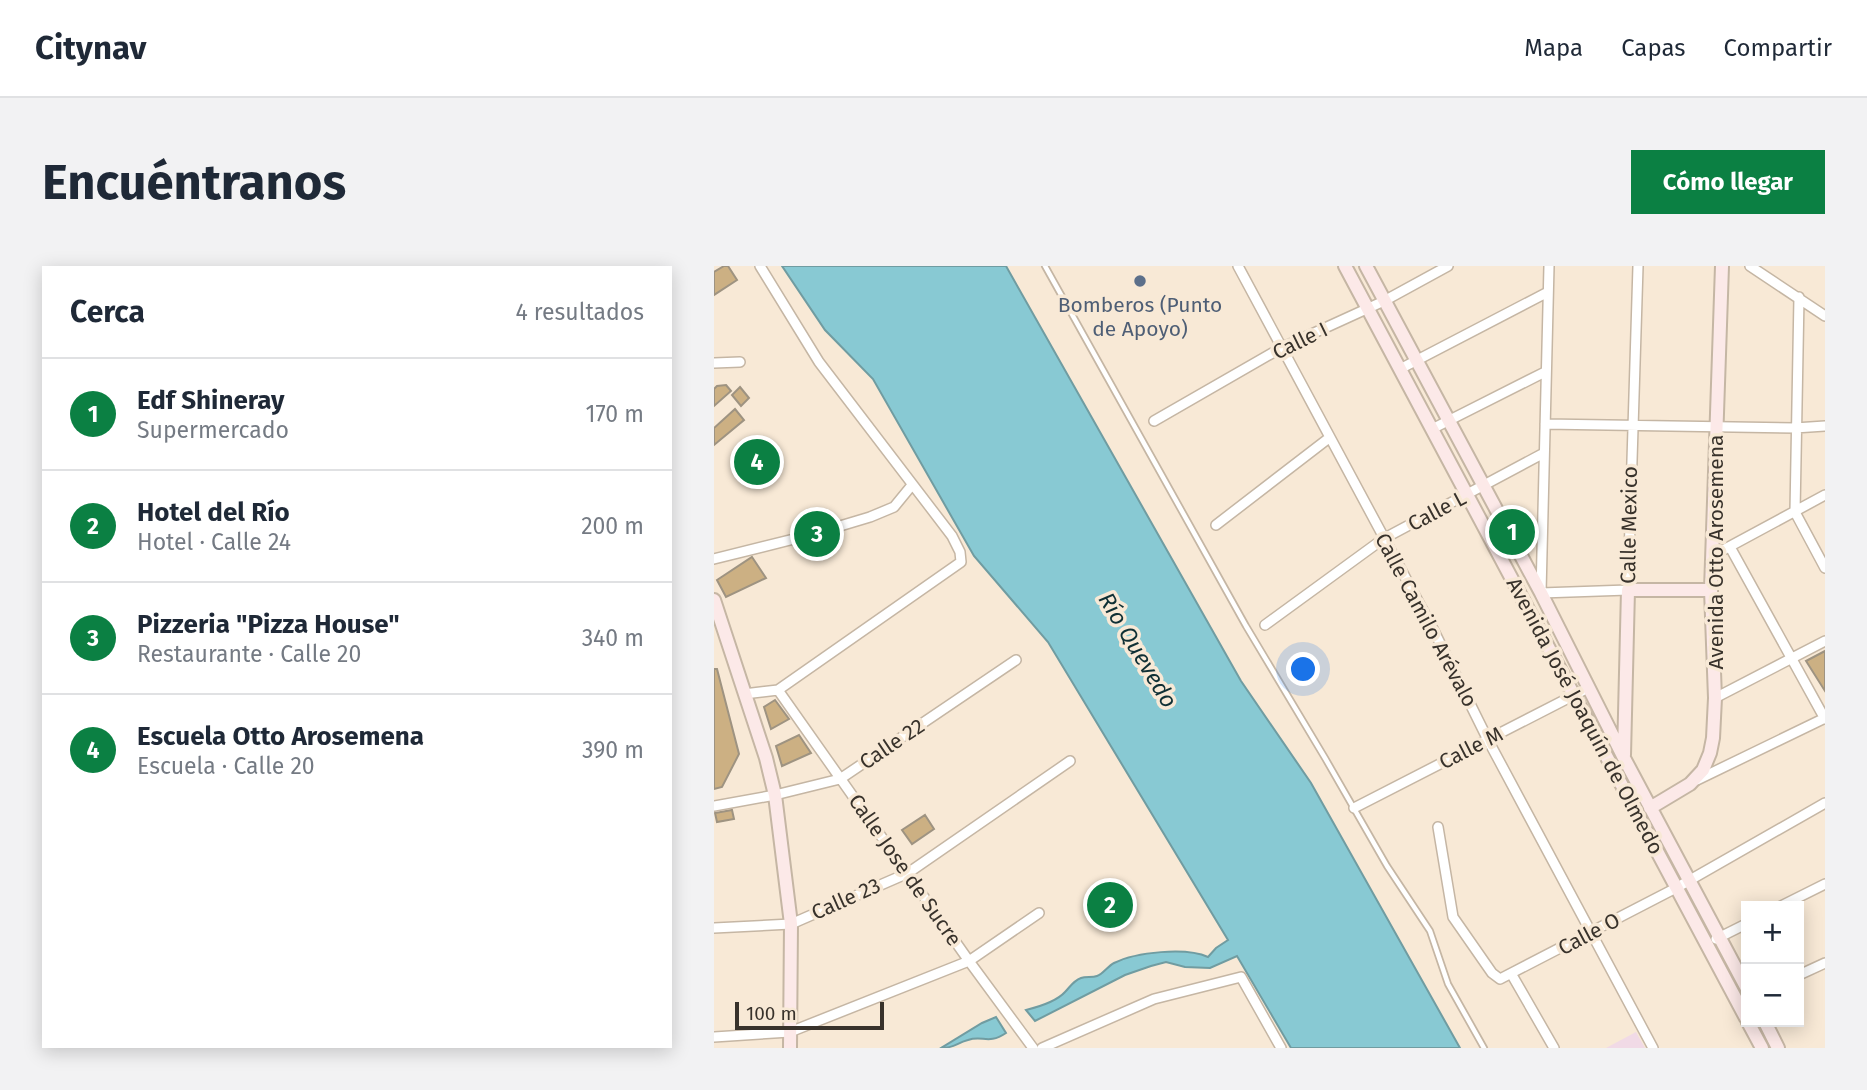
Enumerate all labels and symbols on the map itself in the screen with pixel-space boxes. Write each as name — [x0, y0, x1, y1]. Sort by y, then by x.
marker: Bomberos (Punto de Apoyo) — [1132, 273, 1148, 289]
place label: Bomberos (Punto de Apoyo) — [1058, 292, 1222, 342]
street label: Calle I — [1268, 317, 1332, 365]
street label: Avenida Otto Arosemena — [1703, 435, 1729, 669]
pin: 4 — [734, 436, 780, 488]
street label: Calle Mexico — [1615, 466, 1643, 584]
street label: Calle L — [1403, 485, 1471, 537]
pin: 1 — [1489, 506, 1535, 558]
pin: 3 — [794, 508, 840, 560]
street label: Calle Camilo Arévalo — [1369, 529, 1483, 711]
street label: Avenida José Joaquín de Olmedo — [1501, 573, 1669, 859]
water label: Río Quevedo — [1093, 587, 1183, 713]
your location — [1286, 652, 1320, 686]
street label: Calle 22 — [855, 713, 929, 775]
street label: Calle M — [1435, 721, 1507, 775]
street label: Calle Jose de Sucre — [843, 789, 967, 951]
street label: Calle 23 — [807, 872, 885, 926]
pin: 2 — [1087, 879, 1133, 931]
street label: Calle O — [1554, 907, 1624, 961]
scale bar — [735, 999, 884, 1031]

